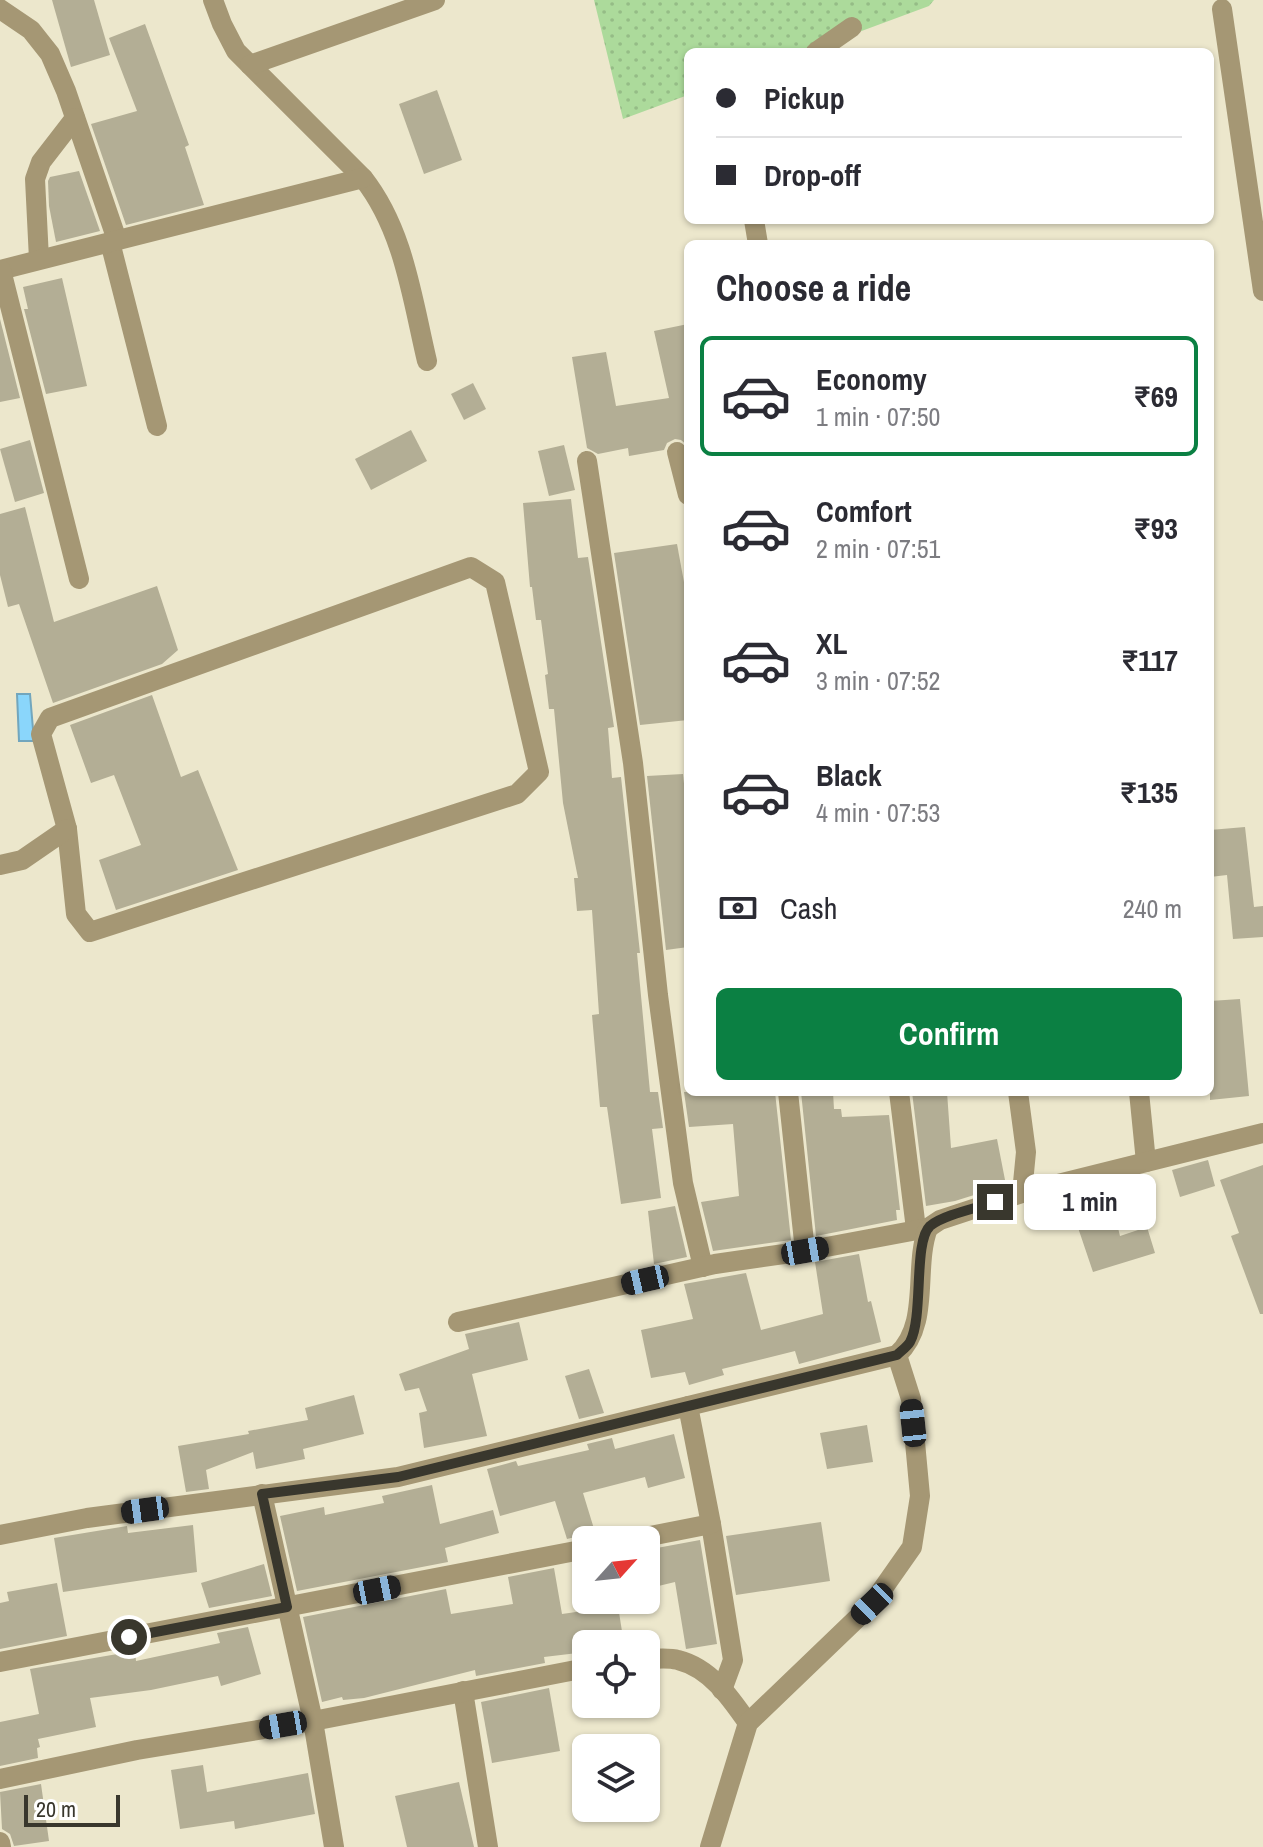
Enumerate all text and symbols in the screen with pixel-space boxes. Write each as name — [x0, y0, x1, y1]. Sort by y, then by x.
text: Pickup — [764, 78, 845, 118]
text: Drop-off — [764, 155, 861, 195]
text: Choose a ride — [716, 264, 911, 312]
text: Economy — [816, 359, 927, 399]
icon: car — [720, 360, 792, 432]
text: ₹69 — [1133, 376, 1178, 416]
text: 1 min · 07:50 — [816, 399, 940, 434]
text: Comfort — [816, 491, 912, 531]
icon: car — [720, 492, 792, 564]
text: ₹93 — [1133, 508, 1178, 548]
text: 2 min · 07:51 — [816, 531, 940, 566]
text: XL — [816, 623, 847, 663]
icon: car — [720, 624, 792, 696]
text: ₹117 — [1121, 640, 1178, 680]
text: 3 min · 07:52 — [816, 663, 940, 698]
text: Black — [816, 755, 882, 795]
icon: car — [720, 756, 792, 828]
text: ₹135 — [1120, 772, 1178, 812]
text: 4 min · 07:53 — [816, 795, 940, 830]
icon: cash — [716, 886, 760, 930]
text: Cash — [780, 888, 837, 928]
text: 240 m — [1123, 891, 1182, 926]
button: Confirm — [716, 988, 1182, 1080]
callout: 1 min — [1023, 1174, 1155, 1230]
route end — [977, 1184, 1013, 1220]
text: 1 min — [1062, 1184, 1118, 1219]
car — [779, 1235, 831, 1267]
car — [619, 1263, 671, 1297]
car — [899, 1398, 927, 1448]
car — [120, 1495, 170, 1525]
north arrow — [572, 1526, 660, 1614]
map controls — [572, 1526, 660, 1822]
car — [351, 1574, 403, 1606]
car — [846, 1579, 898, 1629]
route start — [111, 1619, 147, 1655]
button: locate — [572, 1630, 660, 1718]
car — [257, 1709, 309, 1741]
button: layers — [572, 1734, 660, 1822]
scale bar — [24, 1791, 120, 1827]
text: 20 m — [36, 1794, 76, 1824]

